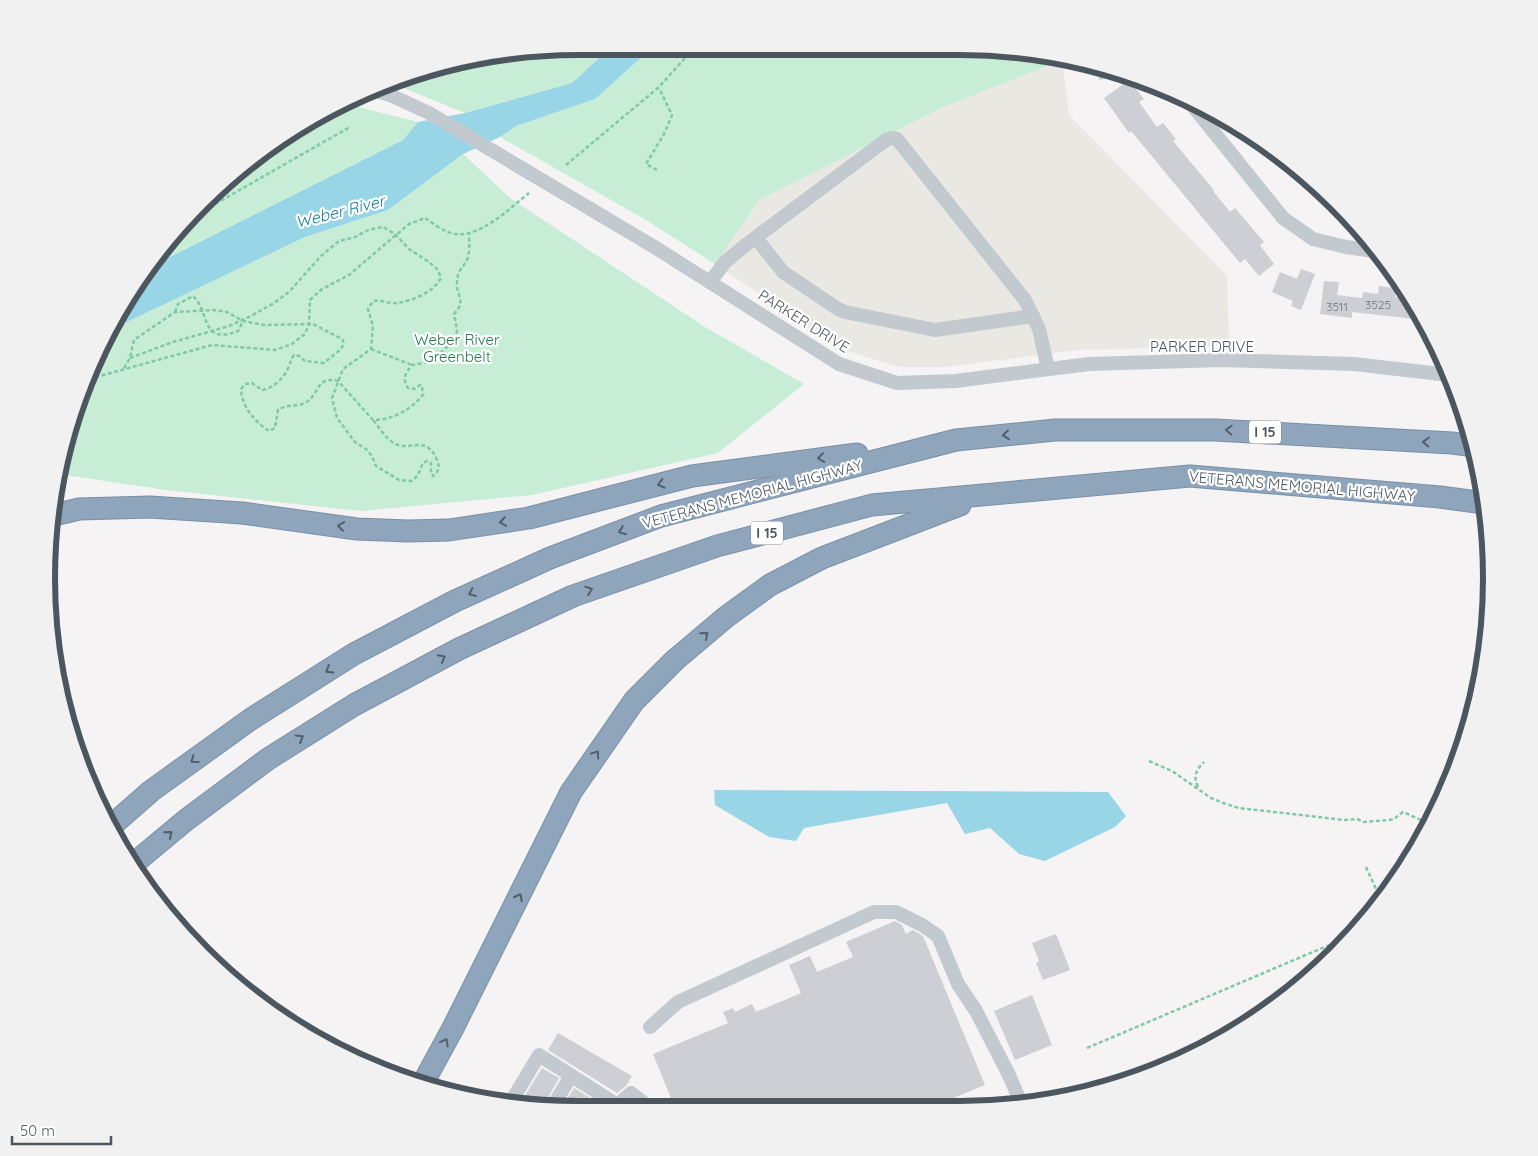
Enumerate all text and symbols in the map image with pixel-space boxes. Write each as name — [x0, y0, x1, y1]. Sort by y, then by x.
water label: Weber River — [293, 190, 388, 232]
street label: PARKER DRIVE — [755, 285, 853, 357]
house number: 3525 — [1365, 297, 1391, 312]
house number: 3511 — [1326, 299, 1348, 314]
park label: Weber River Greenbelt — [414, 330, 500, 366]
street label: PARKER DRIVE — [1150, 337, 1254, 356]
road number: I 15 — [1249, 421, 1281, 444]
one-way arrow — [1225, 425, 1233, 436]
one-way arrow — [1002, 429, 1010, 440]
one-way arrow — [1422, 436, 1430, 447]
one-way arrow — [817, 453, 825, 463]
street label: VETERANS MEMORIAL HIGHWAY — [640, 455, 865, 533]
street label: VETERANS MEMORIAL HIGHWAY — [1188, 467, 1417, 505]
one-way arrow — [656, 478, 665, 489]
one-way arrow — [498, 516, 506, 527]
one-way arrow — [337, 522, 345, 532]
road number: I 15 — [751, 522, 783, 544]
one-way arrow — [618, 525, 627, 535]
one-way arrow — [584, 586, 593, 596]
one-way arrow — [468, 587, 477, 597]
one-way arrow — [699, 632, 708, 640]
one-way arrow — [436, 654, 445, 664]
one-way arrow — [325, 664, 335, 673]
one-way arrow — [295, 735, 304, 745]
one-way arrow — [590, 751, 600, 760]
one-way arrow — [190, 754, 200, 763]
one-way arrow — [164, 831, 173, 840]
one-way arrow — [513, 893, 523, 902]
one-way arrow — [439, 1038, 449, 1047]
scale bar — [12, 1114, 111, 1146]
text: 50 m — [20, 1121, 55, 1140]

